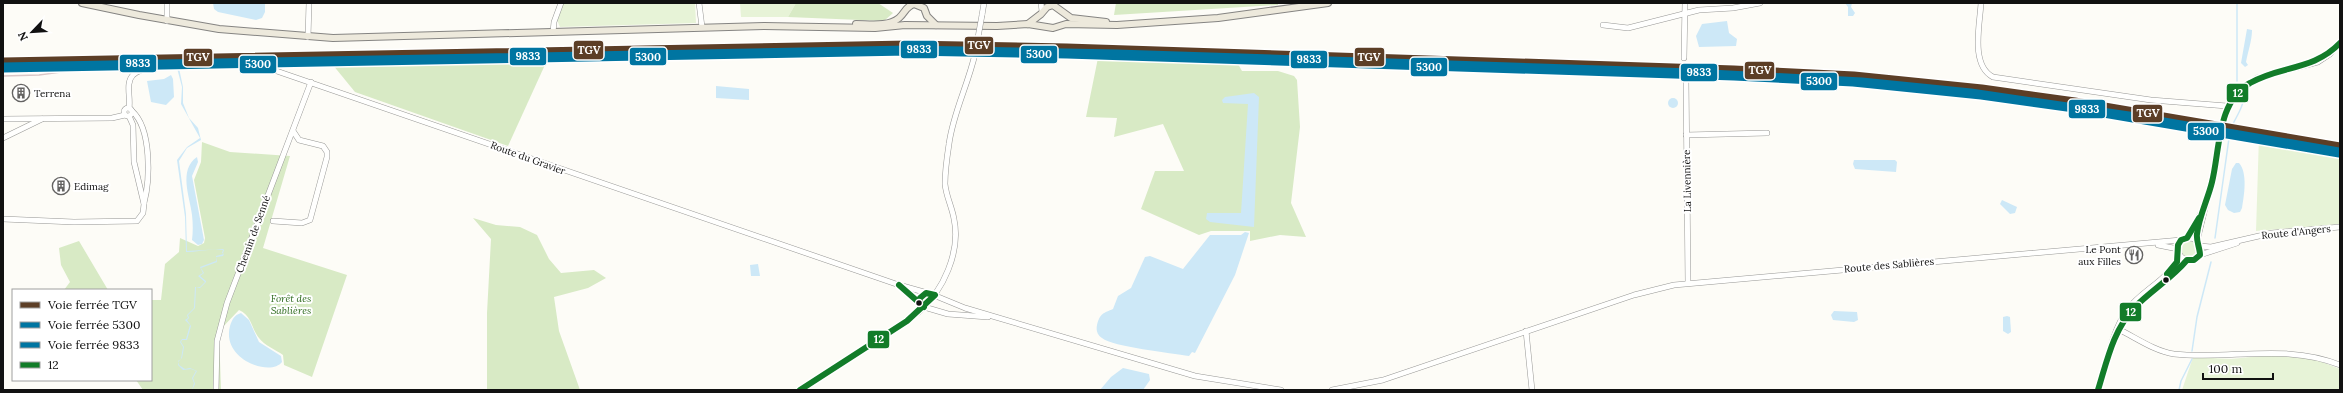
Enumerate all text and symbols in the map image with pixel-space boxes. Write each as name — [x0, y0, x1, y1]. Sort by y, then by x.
north arrow — [12, 12, 52, 52]
text: N — [15, 29, 31, 43]
line badge: TGV — [964, 36, 994, 55]
text: TGV — [967, 38, 991, 52]
line badge: TGV — [573, 40, 604, 60]
line badge: 9833 — [900, 40, 938, 59]
text: 9833 — [907, 42, 931, 56]
text: TGV — [577, 43, 601, 57]
line badge: 5300 — [1020, 45, 1058, 64]
line badge: 9833 — [509, 47, 547, 66]
line badge: 5300 — [629, 47, 667, 66]
text: 5300 — [1026, 47, 1052, 61]
line badge: TGV — [1354, 47, 1385, 67]
line badge: TGV — [183, 48, 213, 67]
text: 9833 — [516, 49, 540, 63]
text: TGV — [186, 50, 210, 64]
text: 5300 — [635, 50, 661, 64]
line badge: 9833 — [1290, 50, 1328, 69]
text: TGV — [1357, 50, 1381, 64]
text: 9833 — [1297, 52, 1321, 66]
line badge: 9833 — [119, 54, 157, 73]
line badge: 5300 — [239, 55, 277, 74]
text: 9833 — [126, 56, 150, 70]
text: 5300 — [245, 57, 271, 71]
line badge: 5300 — [1410, 57, 1448, 77]
text: 5300 — [1416, 60, 1442, 74]
line badge: TGV — [1744, 61, 1775, 80]
line badge: 9833 — [1680, 63, 1718, 82]
text: TGV — [1748, 63, 1772, 77]
text: 9833 — [1687, 65, 1711, 79]
line badge: 5300 — [1800, 72, 1838, 91]
text: 5300 — [1806, 74, 1832, 88]
building icon: Terrena — [11, 83, 31, 103]
line badge: 12 — [2226, 83, 2249, 103]
text: 12 — [2233, 86, 2243, 100]
place label: Terrena — [34, 87, 71, 100]
line badge: 9833 — [2068, 99, 2106, 119]
text: 9833 — [2075, 102, 2099, 116]
line badge: TGV — [2132, 104, 2163, 123]
text: TGV — [2136, 106, 2160, 120]
line badge: 5300 — [2187, 122, 2225, 141]
text: 5300 — [2193, 124, 2219, 138]
street label: Route du Gravier — [489, 138, 568, 178]
street label: La Livennière — [1680, 149, 1694, 213]
building icon: Edimag — [51, 176, 71, 196]
place label: Edimag — [74, 180, 109, 193]
street label: Chemin de Senné — [233, 193, 273, 275]
street label: Route d'Angers — [2261, 222, 2332, 242]
place label: Le Pont aux Filles — [2078, 243, 2121, 268]
restaurant icon: Le Pont aux Filles — [2124, 245, 2144, 265]
street label: Route des Sablières — [1843, 255, 1935, 275]
unlabelled marker — [2161, 275, 2171, 285]
legend — [12, 289, 152, 381]
park label: Forêt des Sablières — [271, 292, 311, 317]
text: Voie ferrée TGV — [47, 297, 138, 312]
unlabelled marker — [914, 298, 924, 308]
line badge: 12 — [2119, 302, 2142, 322]
text: 12 — [2126, 305, 2136, 319]
text: Voie ferrée 5300 — [47, 317, 140, 332]
line badge: 12 — [867, 330, 890, 349]
text: 12 — [874, 332, 884, 346]
text: Voie ferrée 9833 — [47, 337, 140, 352]
scale bar — [2203, 355, 2273, 381]
text: 12 — [48, 357, 59, 372]
text: 100 m — [2209, 361, 2242, 376]

